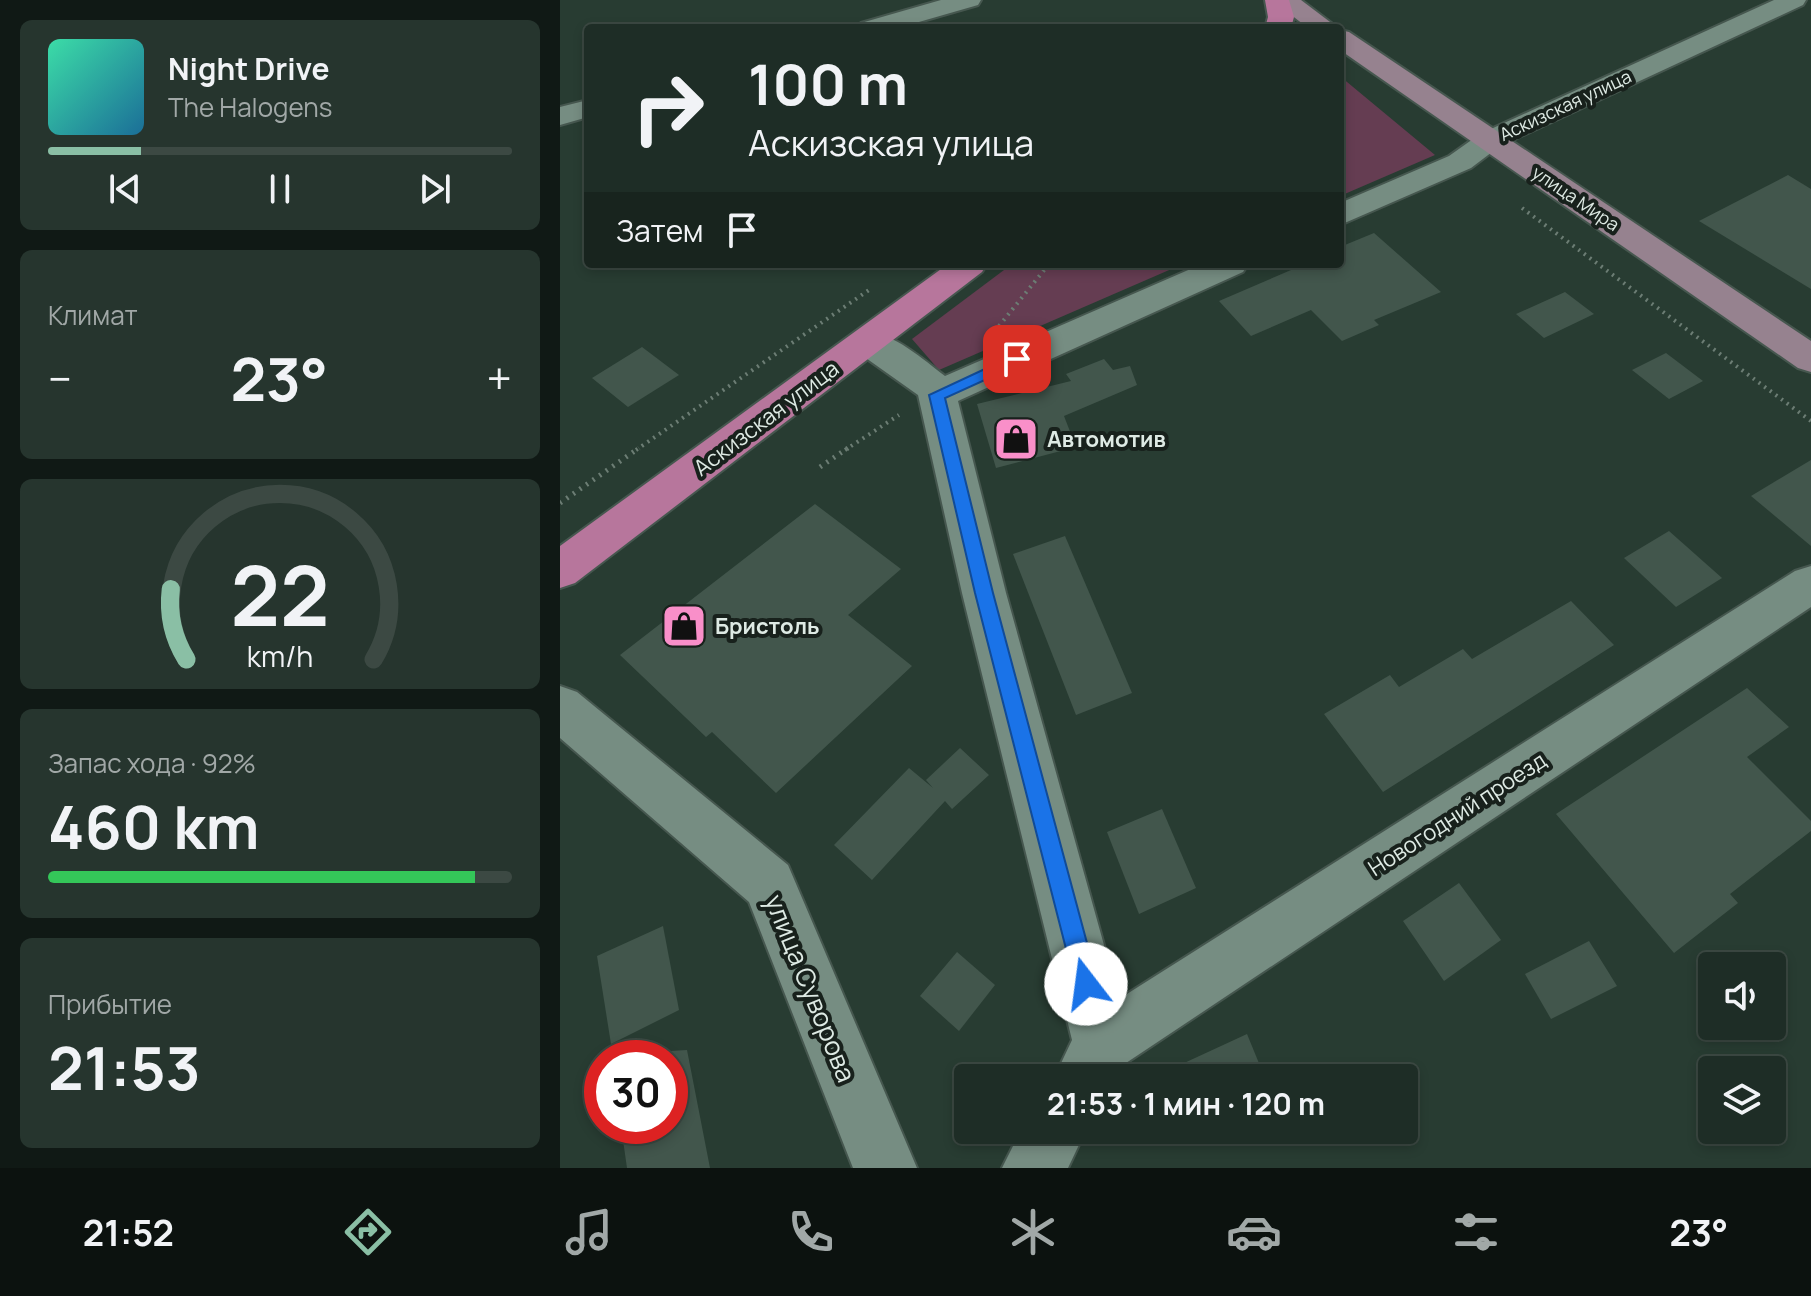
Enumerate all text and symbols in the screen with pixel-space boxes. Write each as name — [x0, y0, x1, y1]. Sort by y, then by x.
text: 100 m — [748, 45, 908, 122]
text: Night Drive — [168, 48, 330, 89]
icon: right — [616, 56, 720, 160]
street label: Аскизская улица — [1495, 64, 1635, 146]
text: The Halogens — [168, 89, 332, 125]
text: Аскизская улица — [748, 118, 1034, 167]
street label: улица Мира — [1528, 160, 1624, 236]
icon: previous — [103, 167, 147, 211]
icon: pause — [258, 167, 302, 211]
icon: next — [413, 167, 457, 211]
icon: arrive — [720, 208, 764, 252]
text: Затем — [616, 210, 704, 251]
text: Климат — [48, 297, 138, 333]
pin — [983, 325, 1051, 393]
text: 23° — [230, 337, 328, 419]
icon: arrive — [995, 337, 1039, 381]
text: − — [48, 348, 72, 408]
text: + — [487, 348, 512, 408]
street label: Аскизская улица — [687, 353, 845, 483]
shop icon: Автомотив — [992, 415, 1040, 463]
place label: Автомотив — [1047, 424, 1166, 454]
text: 22 — [230, 537, 330, 651]
shop icon: Бристоль — [660, 602, 708, 650]
place label: Бристоль — [715, 611, 819, 641]
text: km/h — [247, 637, 313, 676]
text: Запас хода · 92% — [48, 745, 256, 781]
street label: Новогодний проезд — [1362, 745, 1552, 883]
text: 460 km — [48, 785, 260, 867]
street label: улица Суворова — [757, 889, 865, 1087]
position arrow — [1044, 942, 1128, 1026]
map controls — [1698, 952, 1786, 1144]
button: sound — [1698, 952, 1786, 1040]
text: Прибытие — [48, 986, 172, 1022]
text: 21:53 — [48, 1026, 201, 1108]
speed limit sign: 30 — [584, 1040, 688, 1144]
button: layers — [1698, 1056, 1786, 1144]
text: 21:53 · 1 мин · 120 m — [1047, 1083, 1325, 1124]
icon: directions — [340, 1204, 396, 1260]
icon: music — [561, 1204, 617, 1260]
icon: phone — [783, 1204, 839, 1260]
icon: climate — [1005, 1204, 1061, 1260]
icon: car — [1226, 1204, 1282, 1260]
icon: filters — [1448, 1204, 1504, 1260]
text: 21:52 — [83, 1208, 174, 1257]
text: 23° — [1670, 1208, 1728, 1257]

